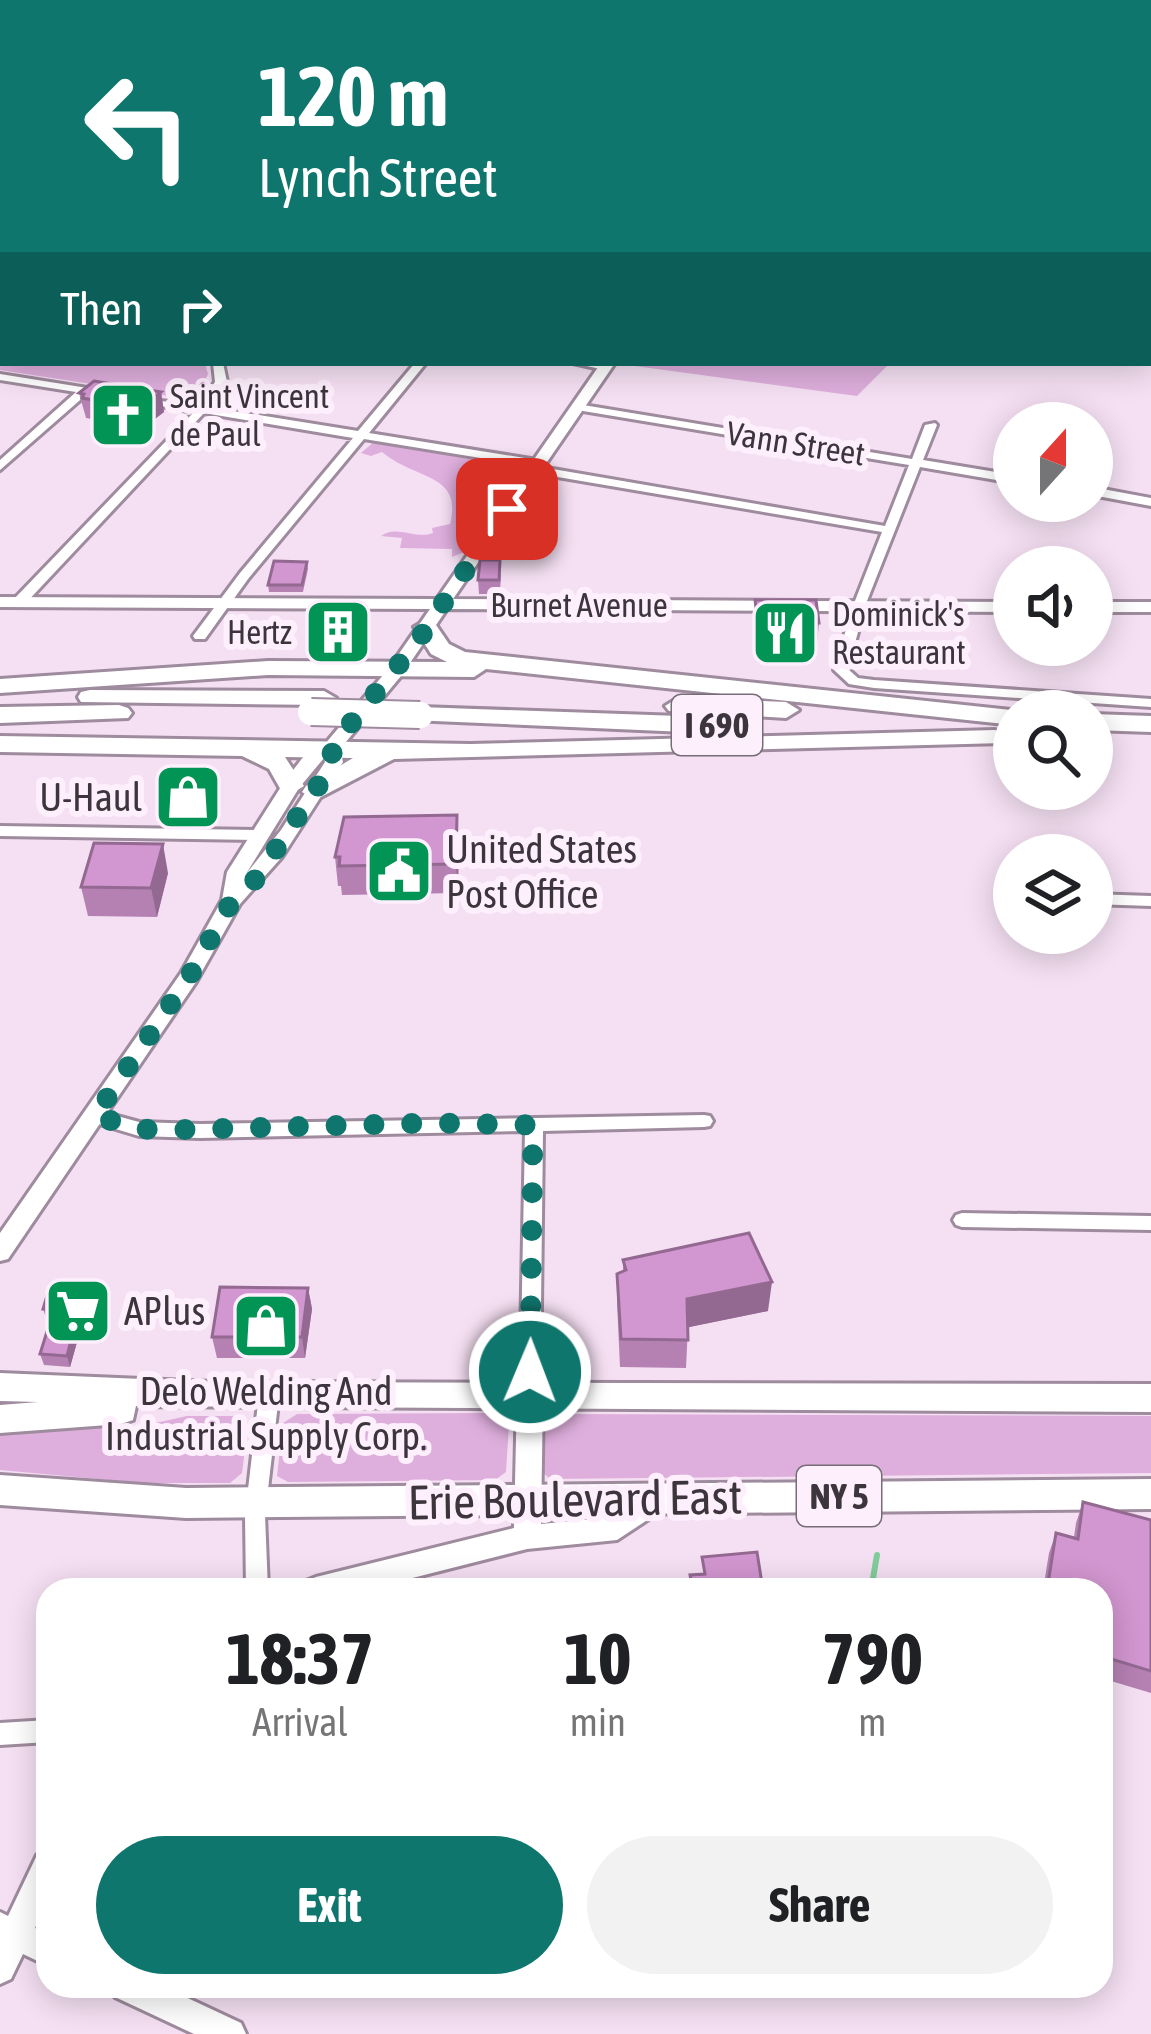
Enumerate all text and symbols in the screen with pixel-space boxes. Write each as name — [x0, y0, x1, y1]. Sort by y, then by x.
icon: left — [60, 48, 216, 204]
text: 120 m — [258, 48, 448, 144]
text: Lynch Street — [258, 147, 498, 208]
icon: right — [167, 276, 233, 342]
text: Then — [60, 283, 143, 335]
place label: Saint Vincent de Paul — [170, 377, 329, 453]
church icon: Saint Vincent de Paul — [88, 380, 158, 450]
north arrow — [993, 402, 1113, 522]
map controls — [993, 402, 1113, 954]
street label: Vann Street — [724, 413, 868, 473]
pin — [456, 458, 558, 560]
icon: arrive — [474, 476, 540, 542]
button: sound — [993, 546, 1113, 666]
street label: Burnet Avenue — [490, 586, 668, 624]
place label: Dominick's Restaurant — [832, 595, 966, 671]
building icon: Hertz — [303, 597, 373, 667]
restaurant icon: Dominick's Restaurant — [750, 598, 820, 668]
place label: Hertz — [227, 613, 292, 651]
button: search — [993, 690, 1113, 810]
road number: I 690 — [672, 695, 762, 755]
shop icon: U-Haul — [153, 762, 223, 832]
place label: U-Haul — [39, 775, 142, 819]
place label: United States Post Office — [446, 827, 637, 916]
button: layers — [993, 834, 1113, 954]
public building icon: United States Post Office — [364, 836, 434, 906]
supermarket icon: APlus — [43, 1276, 113, 1346]
place label: APlus — [124, 1289, 205, 1333]
shop icon: Delo Welding And Industrial Supply Corp. — [231, 1291, 301, 1361]
position arrow — [467, 1309, 593, 1435]
place label: Delo Welding And Industrial Supply Corp. — [105, 1369, 427, 1458]
road number: NY 5 — [797, 1466, 881, 1526]
street label: Erie Boulevard East — [407, 1469, 743, 1529]
text: 18:37 — [226, 1617, 374, 1699]
text: 10 — [564, 1617, 632, 1699]
text: 790 — [822, 1617, 923, 1699]
text: Arrival — [252, 1700, 348, 1744]
text: min — [570, 1700, 626, 1744]
text: m — [858, 1700, 886, 1744]
button: Exit — [96, 1836, 563, 1974]
button: Share — [587, 1836, 1053, 1974]

